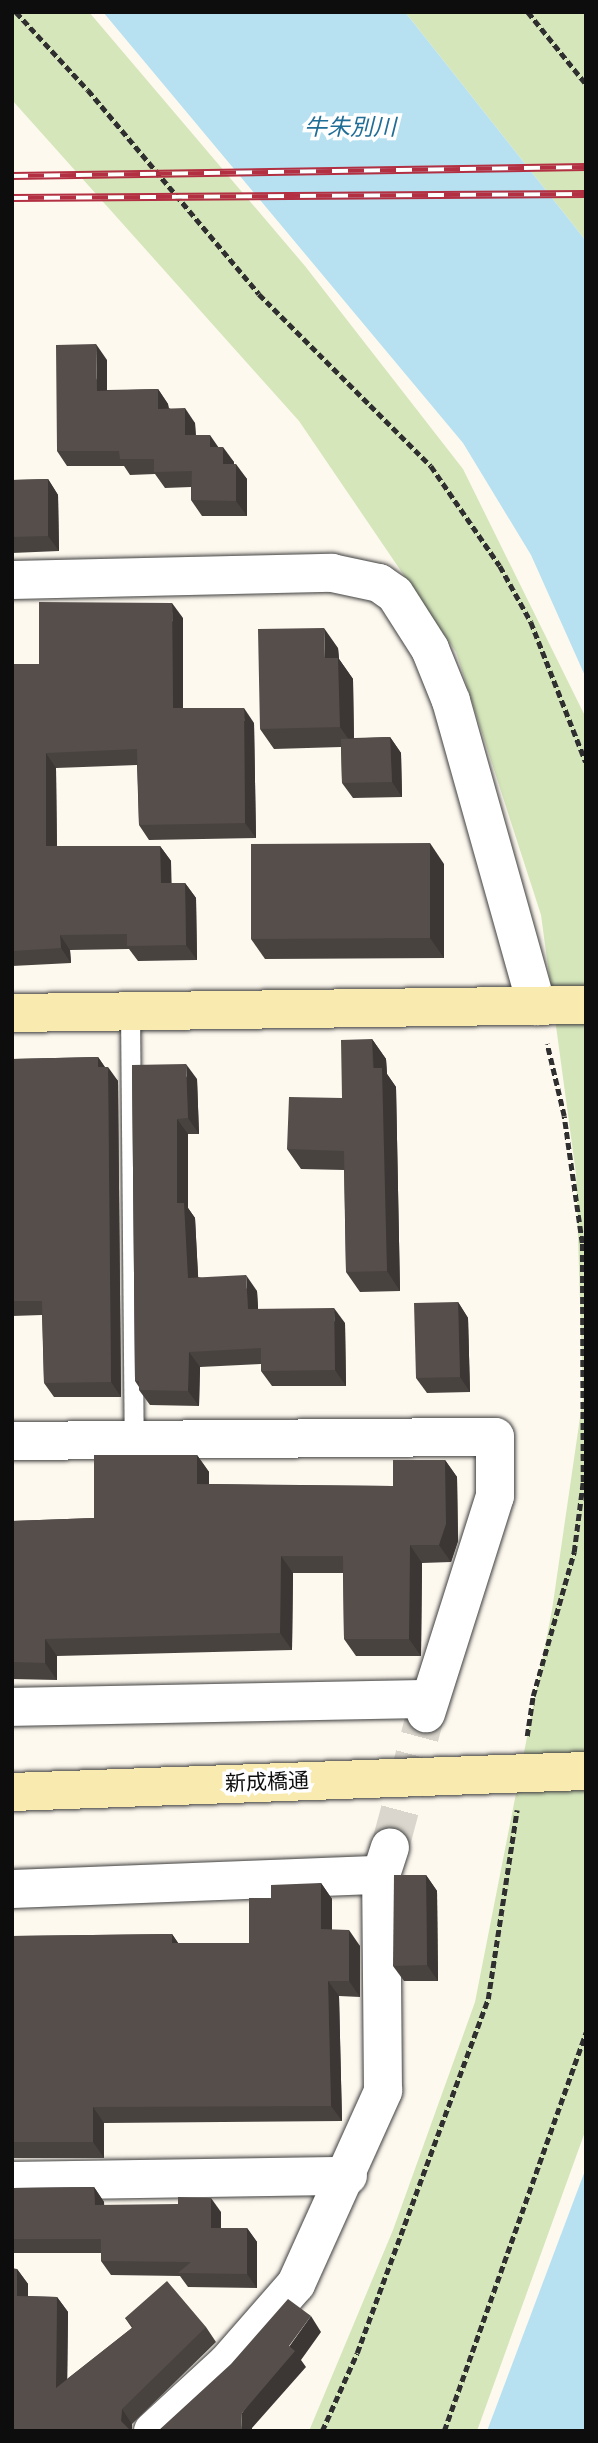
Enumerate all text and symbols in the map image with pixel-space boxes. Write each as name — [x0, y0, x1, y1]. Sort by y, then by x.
water label: 牛朱別川 — [304, 113, 396, 141]
street label: 新成橋通 — [225, 1768, 309, 1796]

